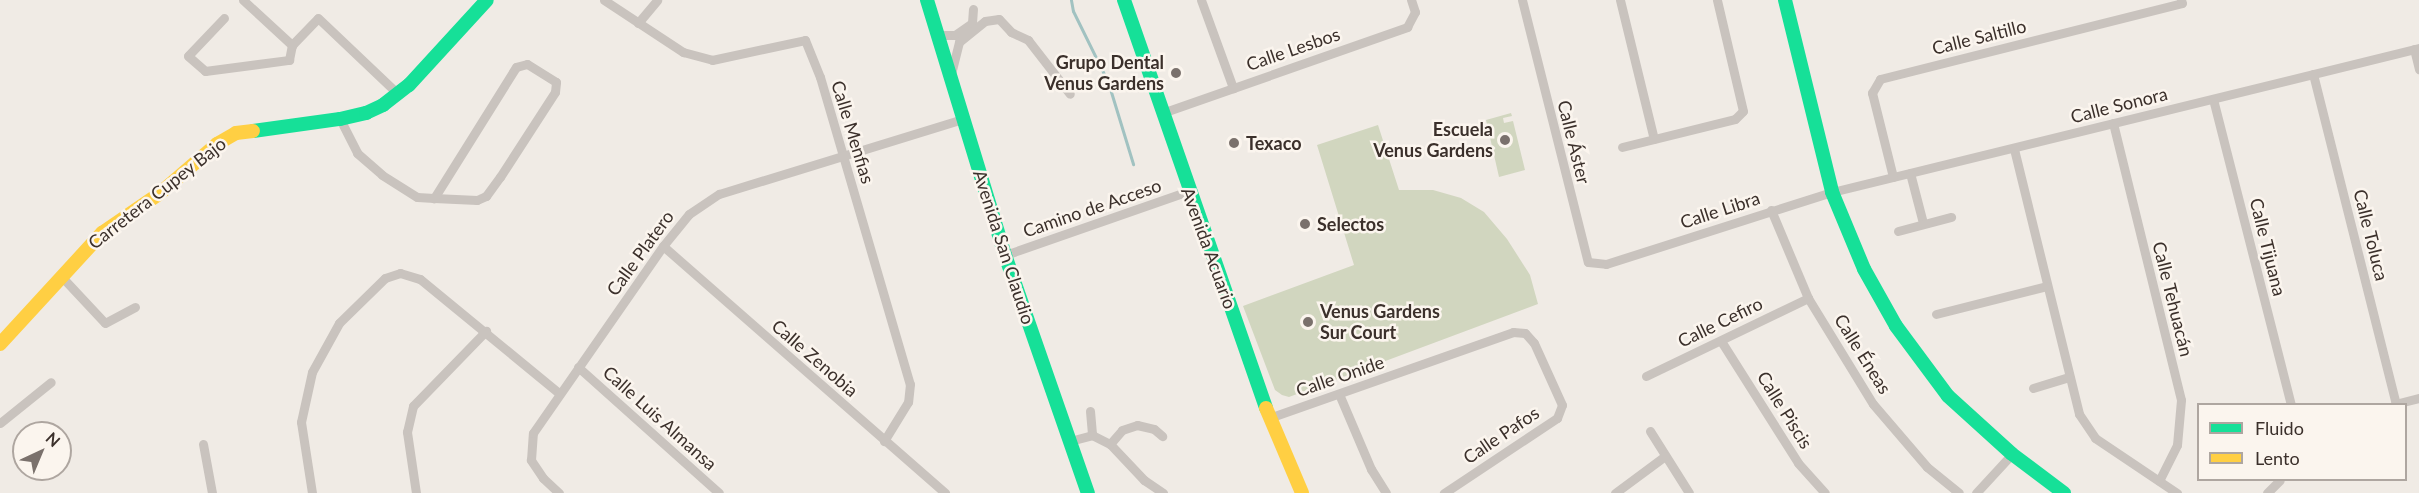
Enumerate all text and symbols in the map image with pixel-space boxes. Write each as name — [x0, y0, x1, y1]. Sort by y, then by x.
street label: Calle Saltillo — [1930, 15, 2028, 59]
street label: Calle Lesbos — [1243, 23, 1343, 75]
place label: Grupo Dental Venus Gardens — [1044, 52, 1164, 94]
marker: Grupo Dental Venus Gardens — [1169, 66, 1183, 80]
street label: Calle Menfias — [827, 78, 879, 186]
street label: Calle Sonora — [2068, 83, 2170, 127]
street label: Calle Áster — [1553, 98, 1595, 186]
place label: Escuela Venus Gardens — [1373, 119, 1493, 162]
street label: Carretera Cupey Bajo — [84, 132, 230, 254]
place label: Texaco — [1246, 132, 1301, 154]
marker: Escuela Venus Gardens — [1498, 133, 1512, 147]
marker: Texaco — [1227, 136, 1241, 150]
street label: Avenida San Claudio — [969, 167, 1039, 327]
street label: Camino de Acceso — [1020, 174, 1164, 242]
street label: Avenida Acuario — [1177, 184, 1241, 312]
street label: Calle Libra — [1677, 187, 1763, 233]
street label: Calle Toluca — [2349, 187, 2393, 283]
street label: Calle Tijuana — [2245, 196, 2291, 298]
street label: Calle Platero — [602, 206, 678, 300]
place label: Selectos — [1317, 213, 1384, 235]
marker: Selectos — [1298, 217, 1312, 231]
street label: Calle Tehuacán — [2148, 239, 2198, 359]
street label: Calle Cefiro — [1674, 292, 1766, 352]
place label: Venus Gardens Sur Court — [1320, 301, 1440, 344]
street label: Calle Éneas — [1830, 310, 1896, 398]
street label: Calle Zenobia — [768, 315, 862, 401]
marker: Venus Gardens Sur Court — [1301, 315, 1315, 329]
street label: Calle Onide — [1293, 351, 1387, 401]
street label: Calle Luis Almansa — [599, 361, 721, 475]
street label: Calle Piscis — [1753, 367, 1817, 453]
street label: Calle Pafos — [1459, 402, 1543, 468]
legend — [2197, 403, 2407, 481]
text: Fluido — [2255, 417, 2304, 439]
north arrow — [12, 421, 72, 481]
text: N — [42, 428, 64, 450]
text: Lento — [2255, 447, 2300, 469]

